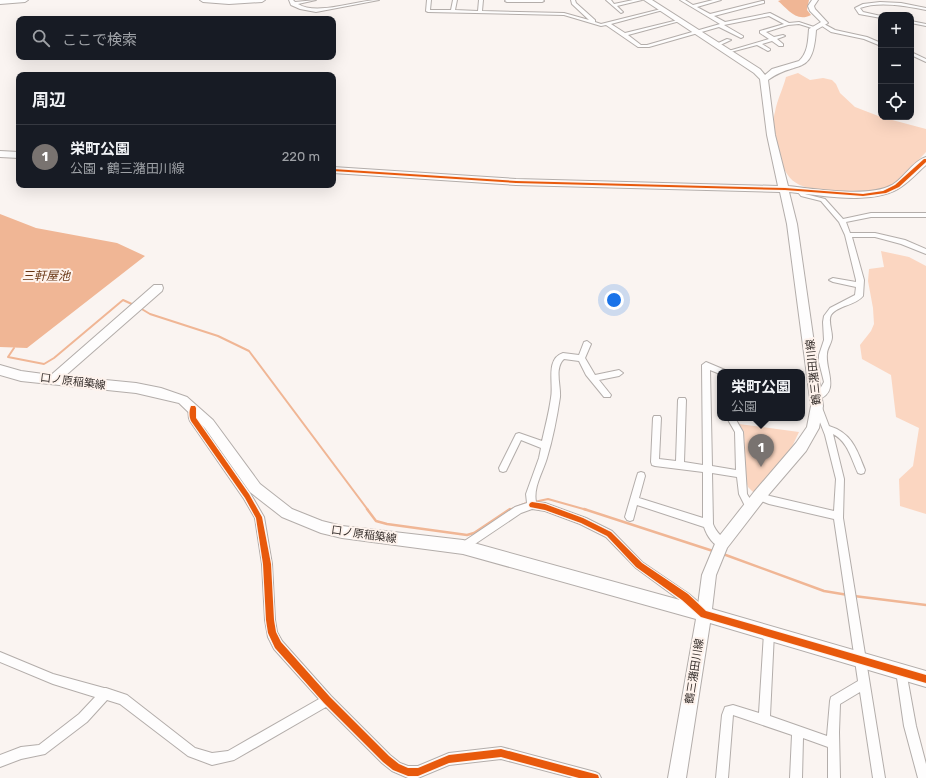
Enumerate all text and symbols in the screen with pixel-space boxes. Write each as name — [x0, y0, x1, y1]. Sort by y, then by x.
map controls — [878, 12, 914, 120]
button: + — [878, 12, 914, 48]
search box — [16, 16, 336, 60]
icon: search — [30, 27, 52, 49]
text: ここで検索 — [62, 31, 137, 49]
button: − — [878, 48, 914, 84]
button: locate — [878, 84, 914, 120]
text: 周辺 — [32, 90, 66, 110]
text: 栄町公園 — [70, 140, 130, 158]
text: 1 — [42, 149, 48, 164]
text: 220 m — [282, 149, 320, 164]
text: 公園 · 鶴三潴田川線 — [70, 161, 185, 176]
water label: 三軒屋池 — [22, 269, 71, 283]
your location — [604, 290, 624, 310]
street label: 鶴三潴田川線 — [804, 338, 823, 405]
popup — [717, 369, 805, 421]
street label: 口ノ原稲築線 — [39, 371, 106, 392]
text: 栄町公園 — [731, 378, 791, 396]
text: 公園 — [731, 399, 757, 414]
pin: 1 — [748, 434, 774, 467]
street label: 口ノ原稲築線 — [330, 523, 398, 546]
street label: 鶴三潴田川線 — [683, 637, 706, 705]

